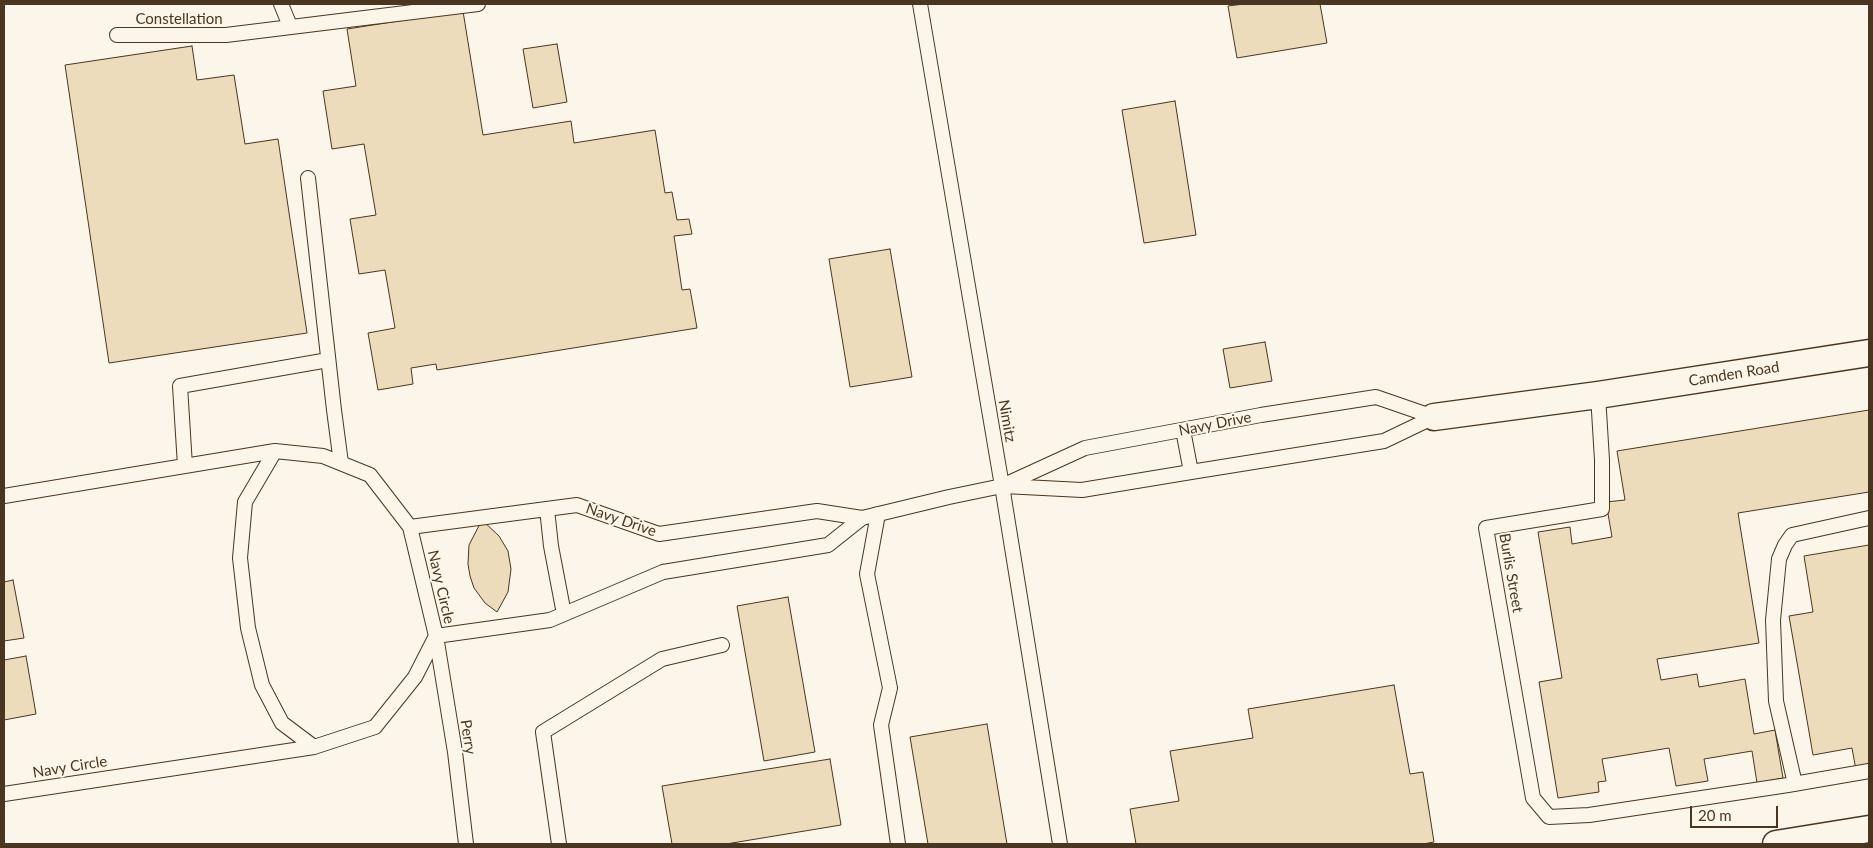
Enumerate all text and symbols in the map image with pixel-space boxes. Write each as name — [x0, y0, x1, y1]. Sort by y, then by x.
street label: Constellation — [135, 10, 223, 28]
street label: Camden Road — [1687, 358, 1781, 390]
street label: Nimitz — [994, 398, 1020, 444]
street label: Navy Drive — [1177, 408, 1253, 440]
street label: Navy Drive — [583, 500, 659, 540]
street label: Burlis Street — [1495, 532, 1527, 614]
street label: Navy Circle — [424, 548, 458, 626]
street label: Perry — [456, 718, 480, 756]
street label: Navy Circle — [31, 752, 109, 782]
scale bar — [1693, 796, 1780, 828]
text: 20 m — [1698, 806, 1732, 824]

